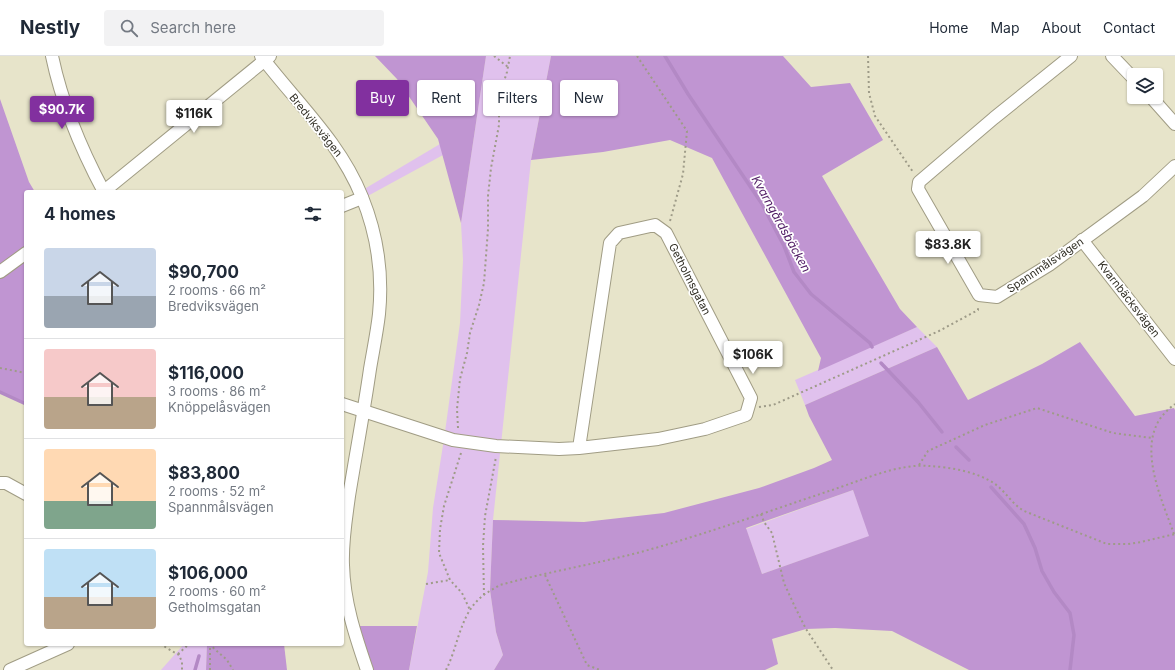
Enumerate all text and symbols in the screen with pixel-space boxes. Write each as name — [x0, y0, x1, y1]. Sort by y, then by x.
search box — [104, 10, 384, 46]
text: Nestly — [20, 16, 80, 39]
icon: search — [118, 17, 140, 39]
text: Search here — [150, 18, 236, 37]
text: Home — [929, 19, 968, 36]
text: Map — [990, 19, 1020, 36]
text: About — [1042, 19, 1081, 36]
text: Contact — [1103, 19, 1155, 36]
map controls — [1127, 68, 1163, 104]
button: layers — [1127, 68, 1163, 104]
chip: Buy — [356, 80, 409, 116]
chip: Rent — [417, 80, 475, 116]
chip: Filters — [483, 80, 552, 116]
chip: New — [560, 80, 618, 116]
street label: Bredviksvägen — [286, 91, 346, 159]
pin: $90.7K — [29, 96, 95, 130]
pin: $116K — [166, 100, 222, 134]
text: $90.7K — [39, 101, 85, 117]
text: $116K — [175, 105, 213, 121]
water label: Kvarngårdsbäcken — [749, 173, 814, 275]
icon: filters — [302, 203, 324, 225]
text: 4 homes — [44, 204, 116, 224]
pin: $83.8K — [915, 231, 981, 265]
street label: Spannmålsvägen — [1004, 234, 1086, 296]
text: $83.8K — [925, 236, 971, 252]
street label: Getholmsgatan — [666, 241, 714, 317]
street label: Kvarnbäcksvägen — [1095, 258, 1163, 340]
text: $90,700 — [168, 262, 239, 282]
icon: home — [76, 264, 124, 312]
text: 2 rooms · 66 m² — [168, 282, 266, 298]
text: Bredviksvägen — [168, 298, 259, 314]
pin: $106K — [725, 341, 781, 375]
text: $106K — [733, 346, 773, 362]
text: $116,000 — [168, 363, 244, 383]
icon: home — [76, 365, 124, 413]
text: 3 rooms · 86 m² — [168, 383, 266, 399]
text: Knöppelåsvägen — [168, 399, 271, 415]
text: $83,800 — [168, 463, 240, 483]
icon: home — [76, 465, 124, 513]
text: 2 rooms · 52 m² — [168, 483, 266, 499]
text: Spannmålsvägen — [168, 499, 274, 515]
text: $106,000 — [168, 563, 248, 583]
icon: home — [76, 565, 124, 613]
text: 2 rooms · 60 m² — [168, 583, 266, 599]
text: Getholmsgatan — [168, 599, 261, 615]

